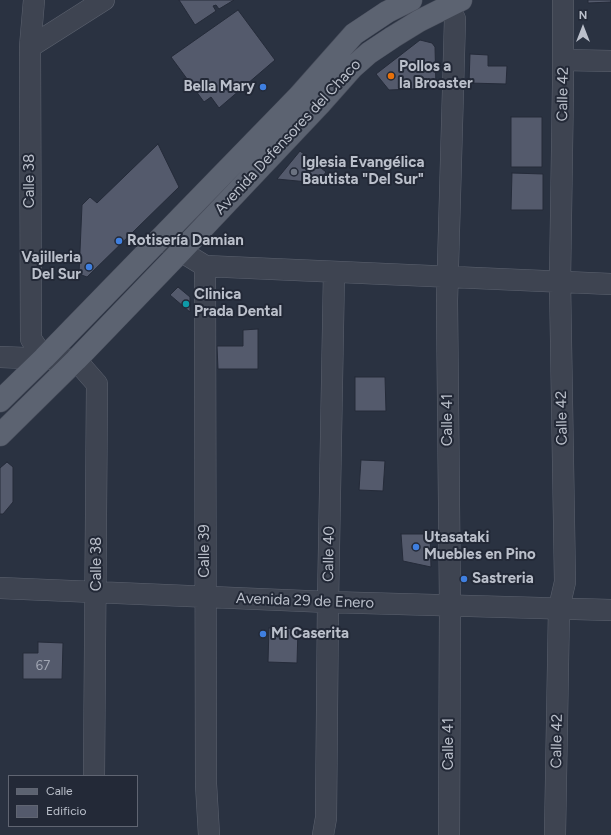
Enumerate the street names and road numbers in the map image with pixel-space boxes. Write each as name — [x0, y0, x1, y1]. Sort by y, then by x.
street label: Avenida Defensores del Chaco — [211, 56, 365, 218]
street label: Calle 42 — [554, 67, 572, 121]
street label: Calle 38 — [21, 154, 39, 208]
street label: Calle 42 — [553, 391, 571, 445]
street label: Calle 41 — [439, 394, 457, 446]
street label: Calle 39 — [196, 524, 214, 578]
street label: Calle 40 — [320, 526, 338, 582]
street label: Calle 38 — [88, 537, 106, 591]
street label: Avenida 29 de Enero — [236, 590, 374, 612]
street label: Calle 42 — [548, 714, 566, 768]
street label: Calle 41 — [440, 718, 458, 770]

